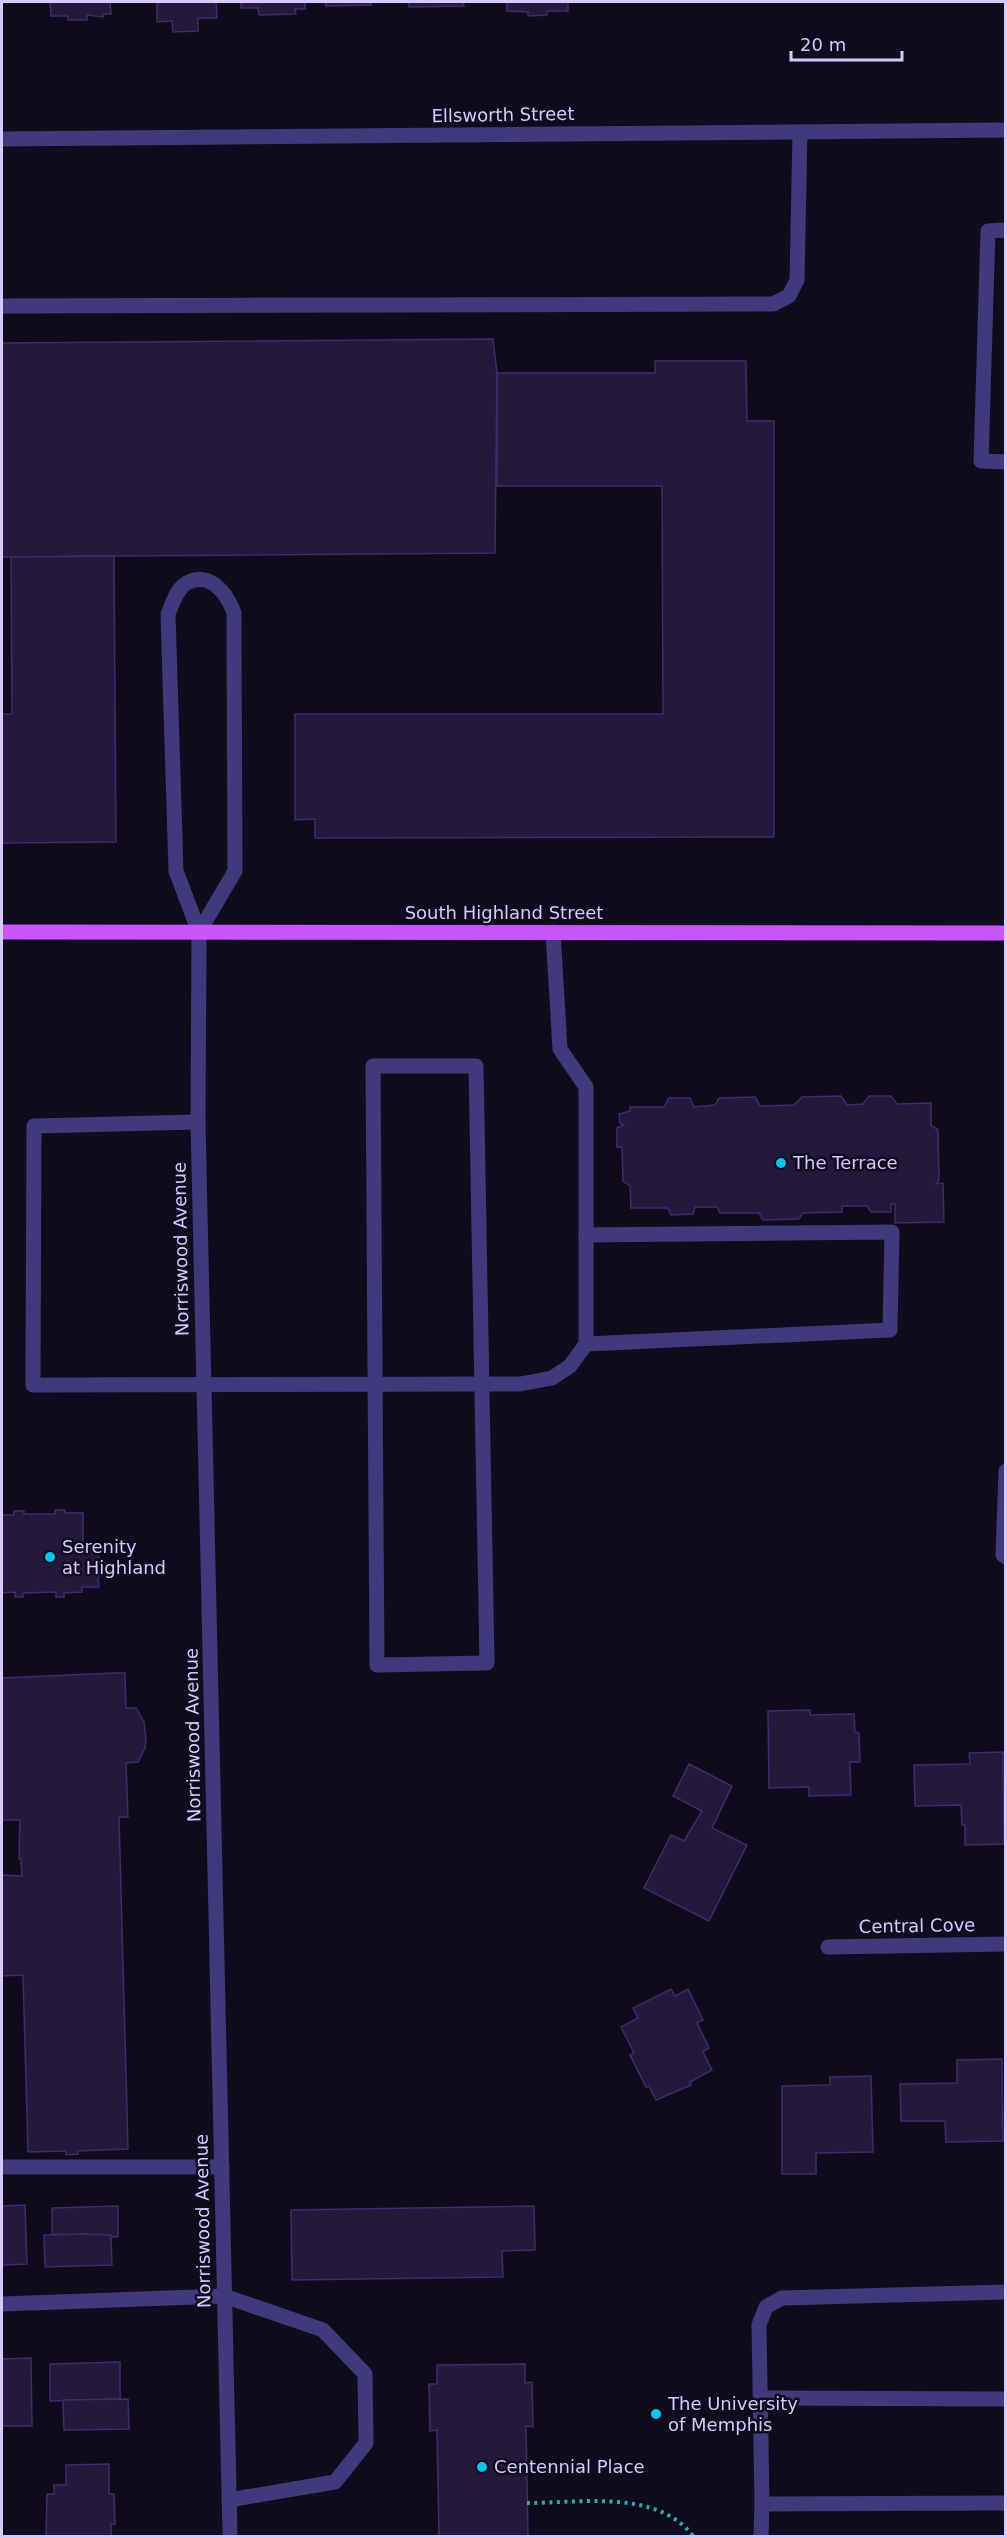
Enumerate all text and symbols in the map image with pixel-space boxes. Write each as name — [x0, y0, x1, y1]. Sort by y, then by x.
scale bar — [791, 24, 902, 62]
text: 20 m — [800, 34, 846, 55]
street label: Ellsworth Street — [431, 103, 575, 126]
street label: South Highland Street — [405, 902, 603, 923]
place label: The Terrace — [792, 1152, 898, 1173]
marker: The Terrace — [774, 1156, 788, 1170]
street label: Norriswood Avenue — [168, 1162, 193, 1336]
place label: Serenity at Highland — [62, 1536, 166, 1578]
marker: Serenity at Highland — [43, 1550, 57, 1564]
street label: Norriswood Avenue — [180, 1648, 205, 1822]
street label: Central Cove — [859, 1914, 975, 1937]
street label: Norriswood Avenue — [190, 2134, 215, 2308]
place label: The University of Memphis — [667, 2393, 798, 2435]
marker: The University of Memphis — [649, 2407, 663, 2421]
place label: Centennial Place — [494, 2456, 645, 2477]
marker: Centennial Place — [475, 2460, 489, 2474]

